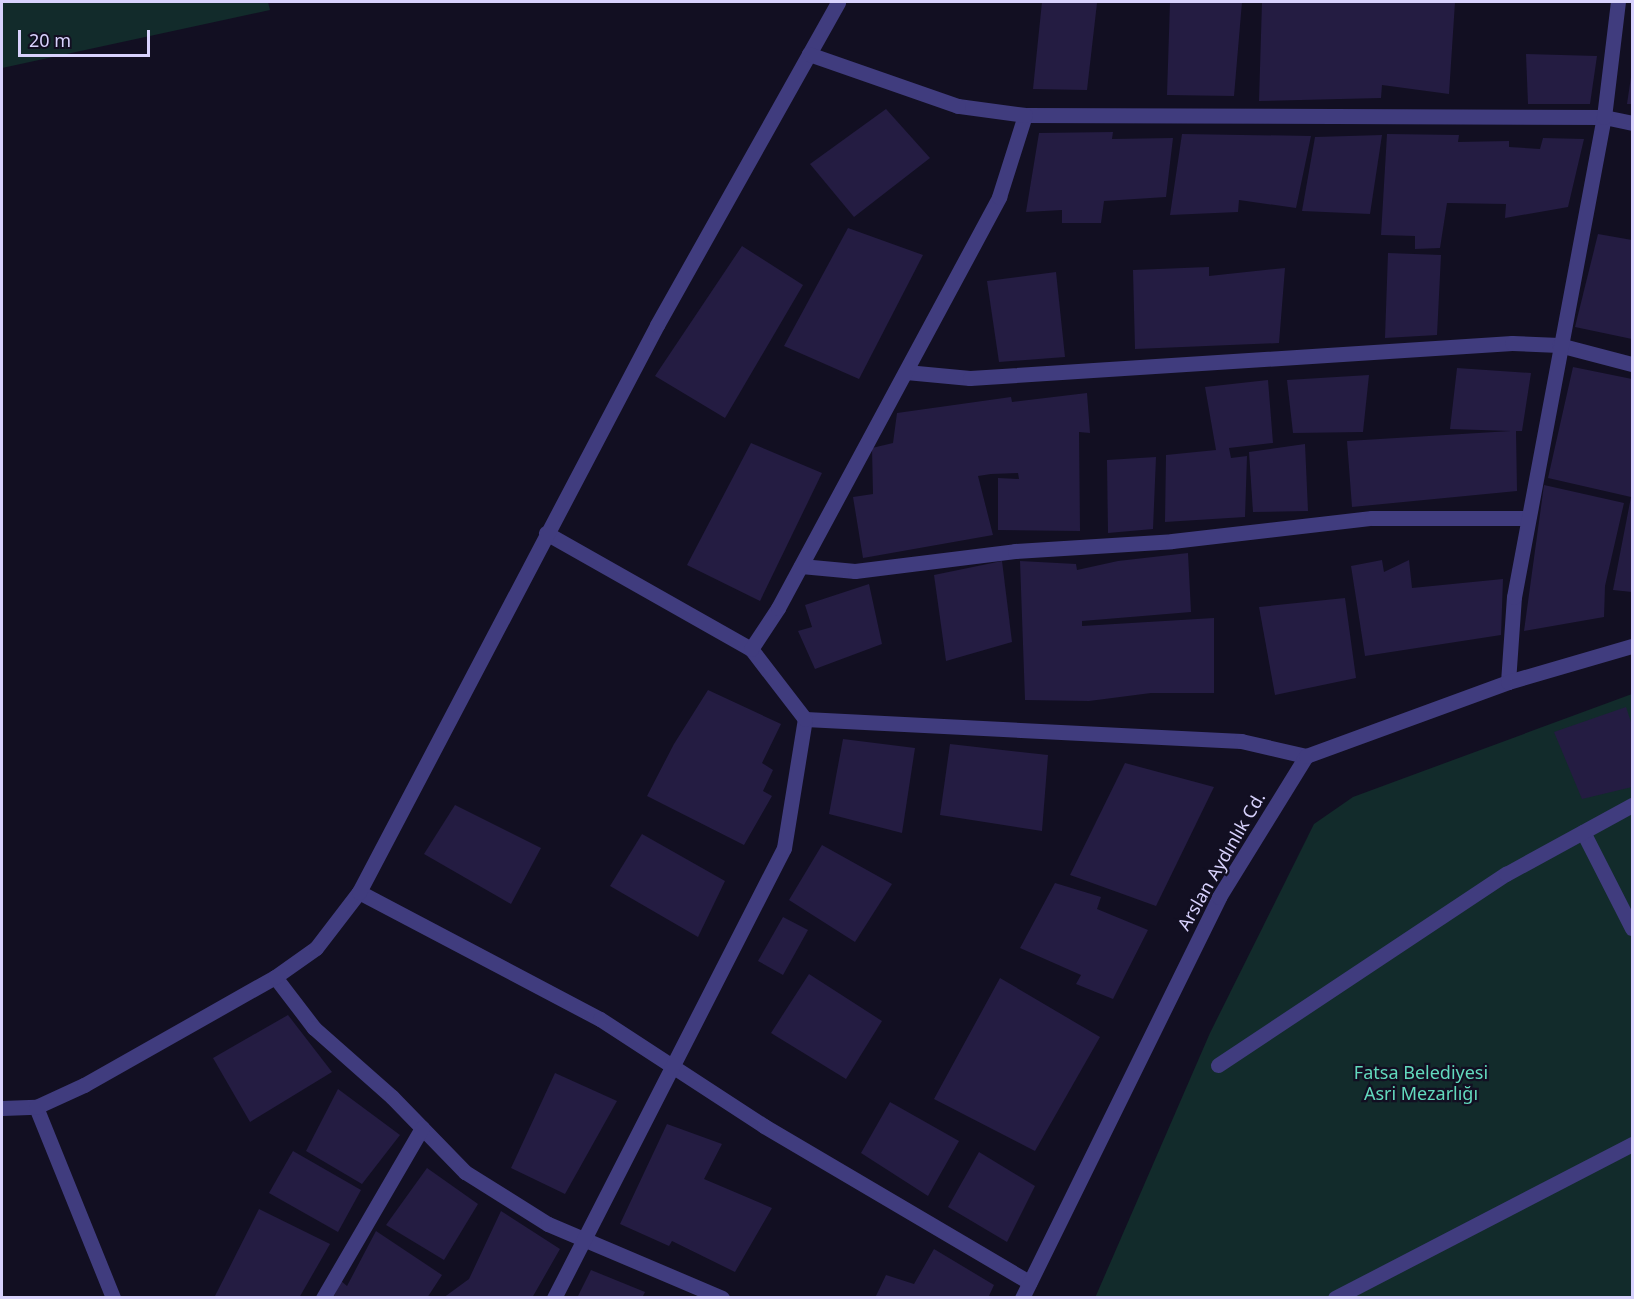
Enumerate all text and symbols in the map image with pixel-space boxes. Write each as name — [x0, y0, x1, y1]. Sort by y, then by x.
scale bar — [21, 18, 153, 56]
text: 20 m — [29, 28, 71, 52]
street label: Arslan Aydınlık Cd. — [1173, 788, 1269, 934]
park label: Fatsa Belediyesi Asri Mezarlığı — [1354, 1062, 1488, 1104]

